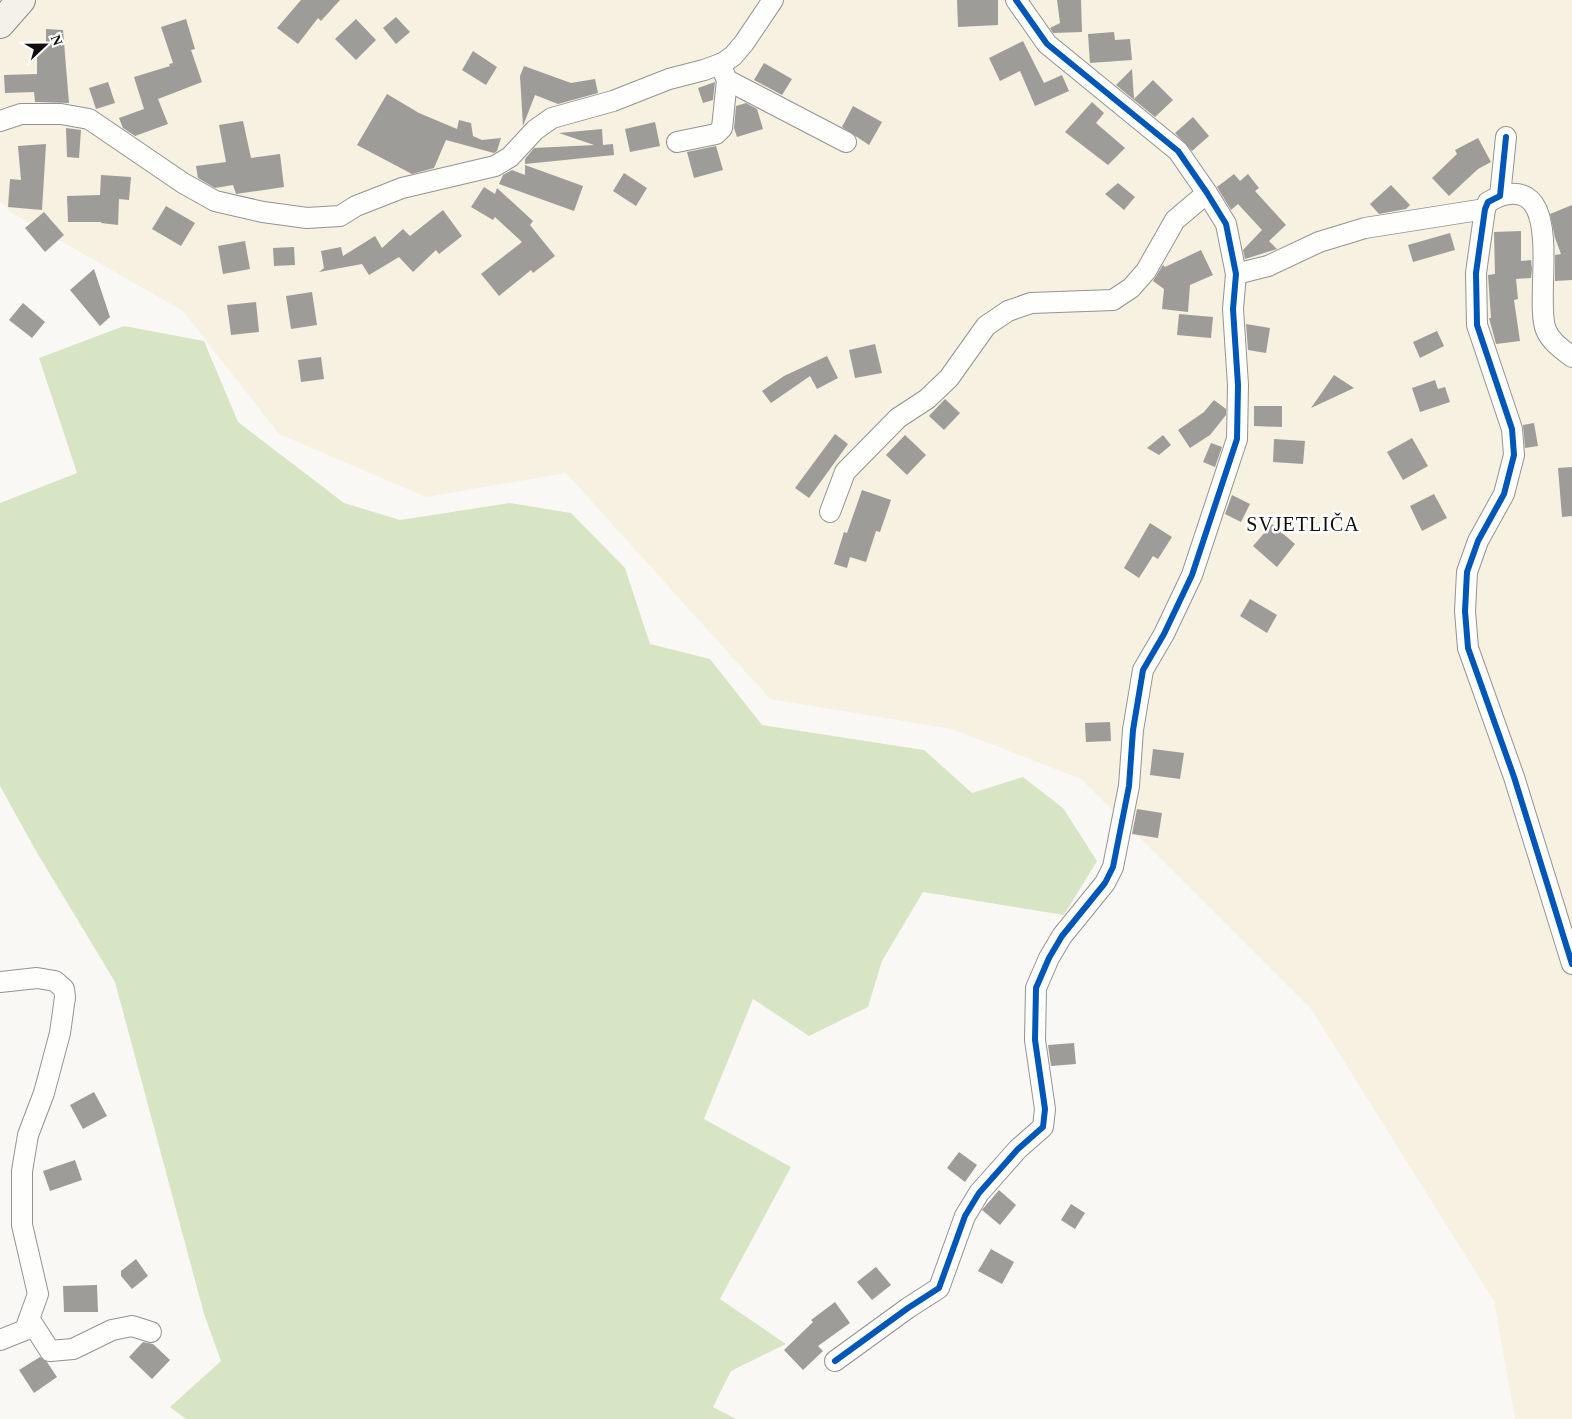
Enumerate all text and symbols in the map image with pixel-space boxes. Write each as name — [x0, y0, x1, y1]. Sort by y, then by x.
north arrow — [20, 20, 70, 70]
text: N — [48, 33, 65, 48]
district label: SVJETLIČA — [1246, 512, 1360, 535]

